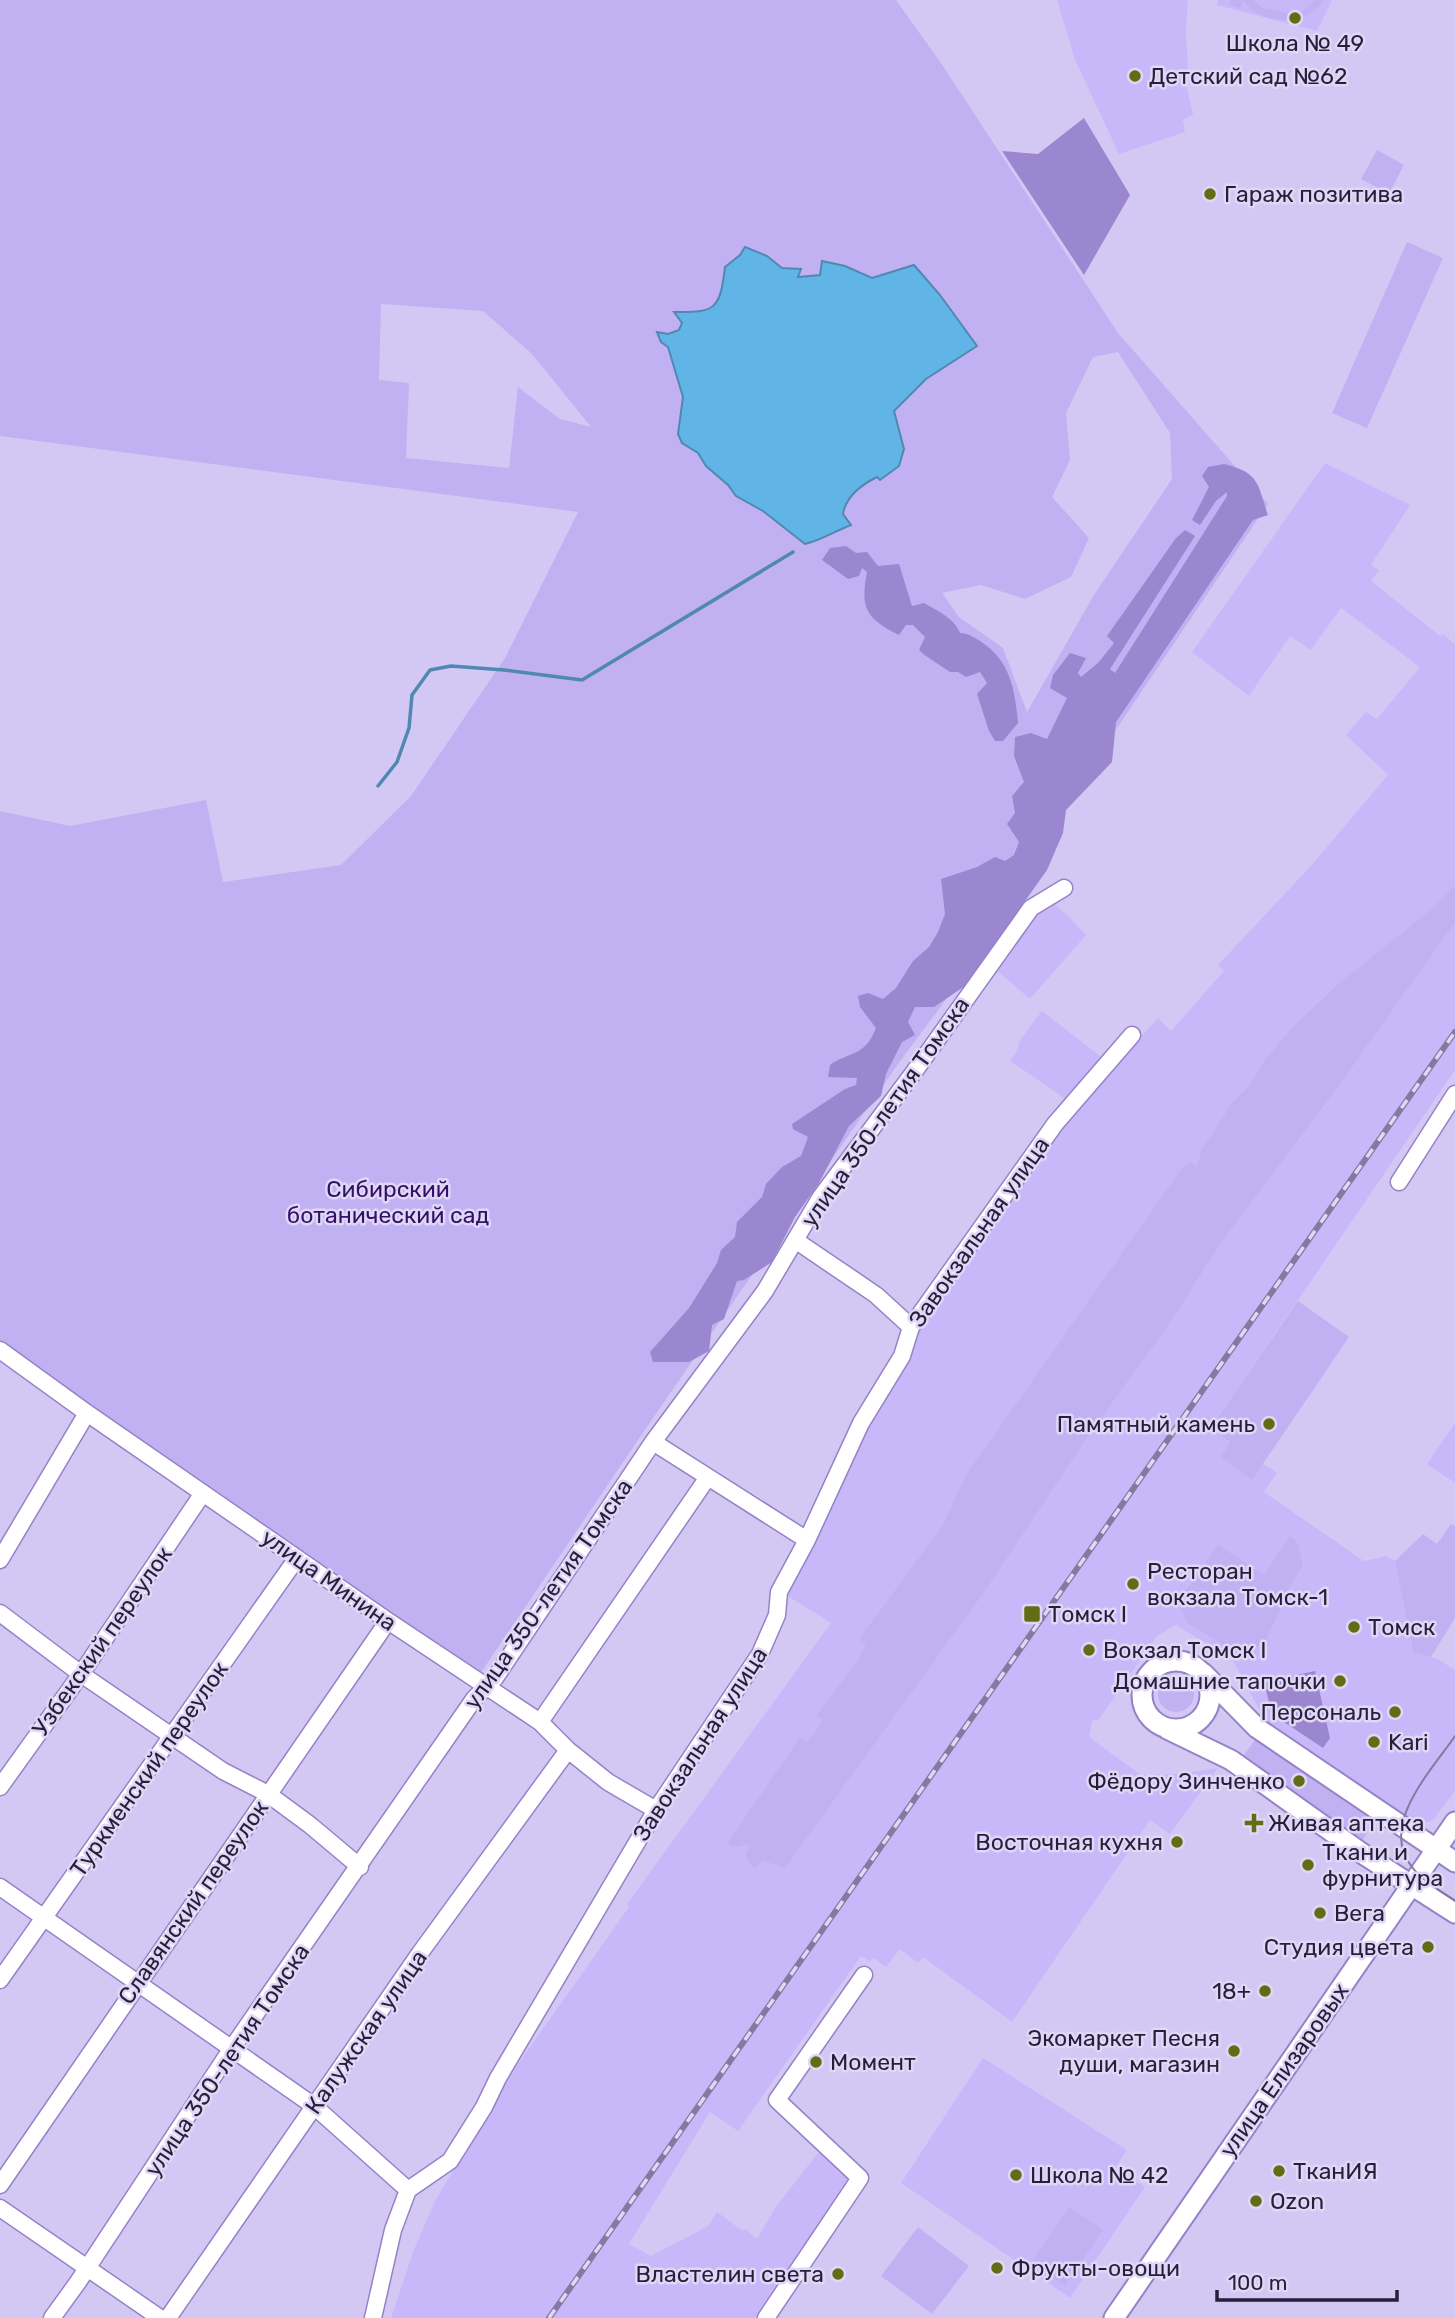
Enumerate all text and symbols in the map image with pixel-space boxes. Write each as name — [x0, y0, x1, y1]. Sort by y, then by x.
marker: Школа № 49 — [1287, 10, 1303, 26]
place label: Школа № 49 — [1226, 29, 1364, 57]
place label: Детский сад №62 — [1149, 62, 1347, 90]
marker: Детский сад №62 — [1127, 68, 1143, 84]
place label: Гараж позитива — [1224, 180, 1403, 208]
marker: Гараж позитива — [1202, 186, 1218, 202]
street label: улица 350-летия Томска — [795, 992, 975, 1232]
street label: Завокзальная улица — [903, 1131, 1055, 1333]
park label: Сибирский ботанический сад — [287, 1175, 489, 1229]
place label: Памятный камень — [1057, 1410, 1255, 1438]
marker: Памятный камень — [1261, 1416, 1277, 1432]
street label: улица 350-летия Томска — [458, 1474, 638, 1714]
street label: улица Минина — [256, 1523, 402, 1637]
street label: Узбекский переулок — [26, 1541, 178, 1741]
place label: Ресторан вокзала Томск-1 — [1147, 1557, 1328, 1611]
marker: Ресторан вокзала Томск-1 — [1125, 1576, 1141, 1592]
place label: Томск I — [1048, 1600, 1127, 1628]
marker: Томск I — [1022, 1604, 1042, 1624]
place label: Томск — [1368, 1613, 1435, 1641]
marker: Томск — [1346, 1619, 1362, 1635]
place label: Вокзал Томск I — [1103, 1636, 1266, 1664]
street label: Завокзальная улица — [627, 1642, 773, 1846]
marker: Вокзал Томск I — [1081, 1642, 1097, 1658]
street label: Туркменский переулок — [64, 1656, 234, 1882]
place label: Домашние тапочки — [1113, 1667, 1326, 1695]
marker: Домашние тапочки — [1332, 1673, 1348, 1689]
place label: Персональ — [1261, 1698, 1381, 1726]
marker: Персональ — [1387, 1704, 1403, 1720]
place label: Kari — [1388, 1728, 1429, 1756]
marker: Kari — [1366, 1734, 1382, 1750]
place label: Фёдору Зинченко — [1087, 1767, 1285, 1795]
marker: Фёдору Зинченко — [1291, 1773, 1307, 1789]
street label: Славянский переулок — [112, 1795, 274, 2009]
place label: Живая аптека — [1268, 1809, 1425, 1837]
marker: Живая аптека — [1246, 1815, 1262, 1831]
place label: Восточная кухня — [975, 1828, 1163, 1856]
marker: Восточная кухня — [1169, 1834, 1185, 1850]
place label: Ткани и фурнитура — [1322, 1838, 1443, 1892]
marker: Ткани и фурнитура — [1300, 1857, 1316, 1873]
place label: Вега — [1334, 1899, 1385, 1927]
marker: Вега — [1312, 1905, 1328, 1921]
place label: Студия цвета — [1264, 1933, 1414, 1961]
street label: улица 350-летия Томска — [139, 1938, 315, 2182]
marker: Студия цвета — [1420, 1939, 1436, 1955]
street label: Калужская улица — [299, 1945, 433, 2119]
place label: 18+ — [1212, 1977, 1251, 2005]
street label: улица Елизаровых — [1213, 1978, 1355, 2162]
marker: 18+ — [1257, 1983, 1273, 1999]
place label: Экомаркет Песня души, магазин — [1028, 2024, 1220, 2078]
marker: Экомаркет Песня души, магазин — [1226, 2043, 1242, 2059]
place label: Момент — [830, 2048, 916, 2076]
marker: Момент — [808, 2054, 824, 2070]
place label: ТканИЯ — [1293, 2157, 1378, 2185]
place label: Школа № 42 — [1030, 2161, 1169, 2189]
marker: ТканИЯ — [1271, 2163, 1287, 2179]
marker: Школа № 42 — [1008, 2167, 1024, 2183]
place label: Ozon — [1270, 2187, 1324, 2215]
marker: Ozon — [1248, 2193, 1264, 2209]
place label: Фрукты-овощи — [1011, 2254, 1180, 2282]
scale bar — [1217, 2258, 1397, 2302]
place label: Властелин света — [635, 2260, 824, 2288]
marker: Фрукты-овощи — [989, 2260, 1005, 2276]
marker: Властелин света — [830, 2266, 846, 2282]
text: 100 m — [1228, 2270, 1287, 2295]

